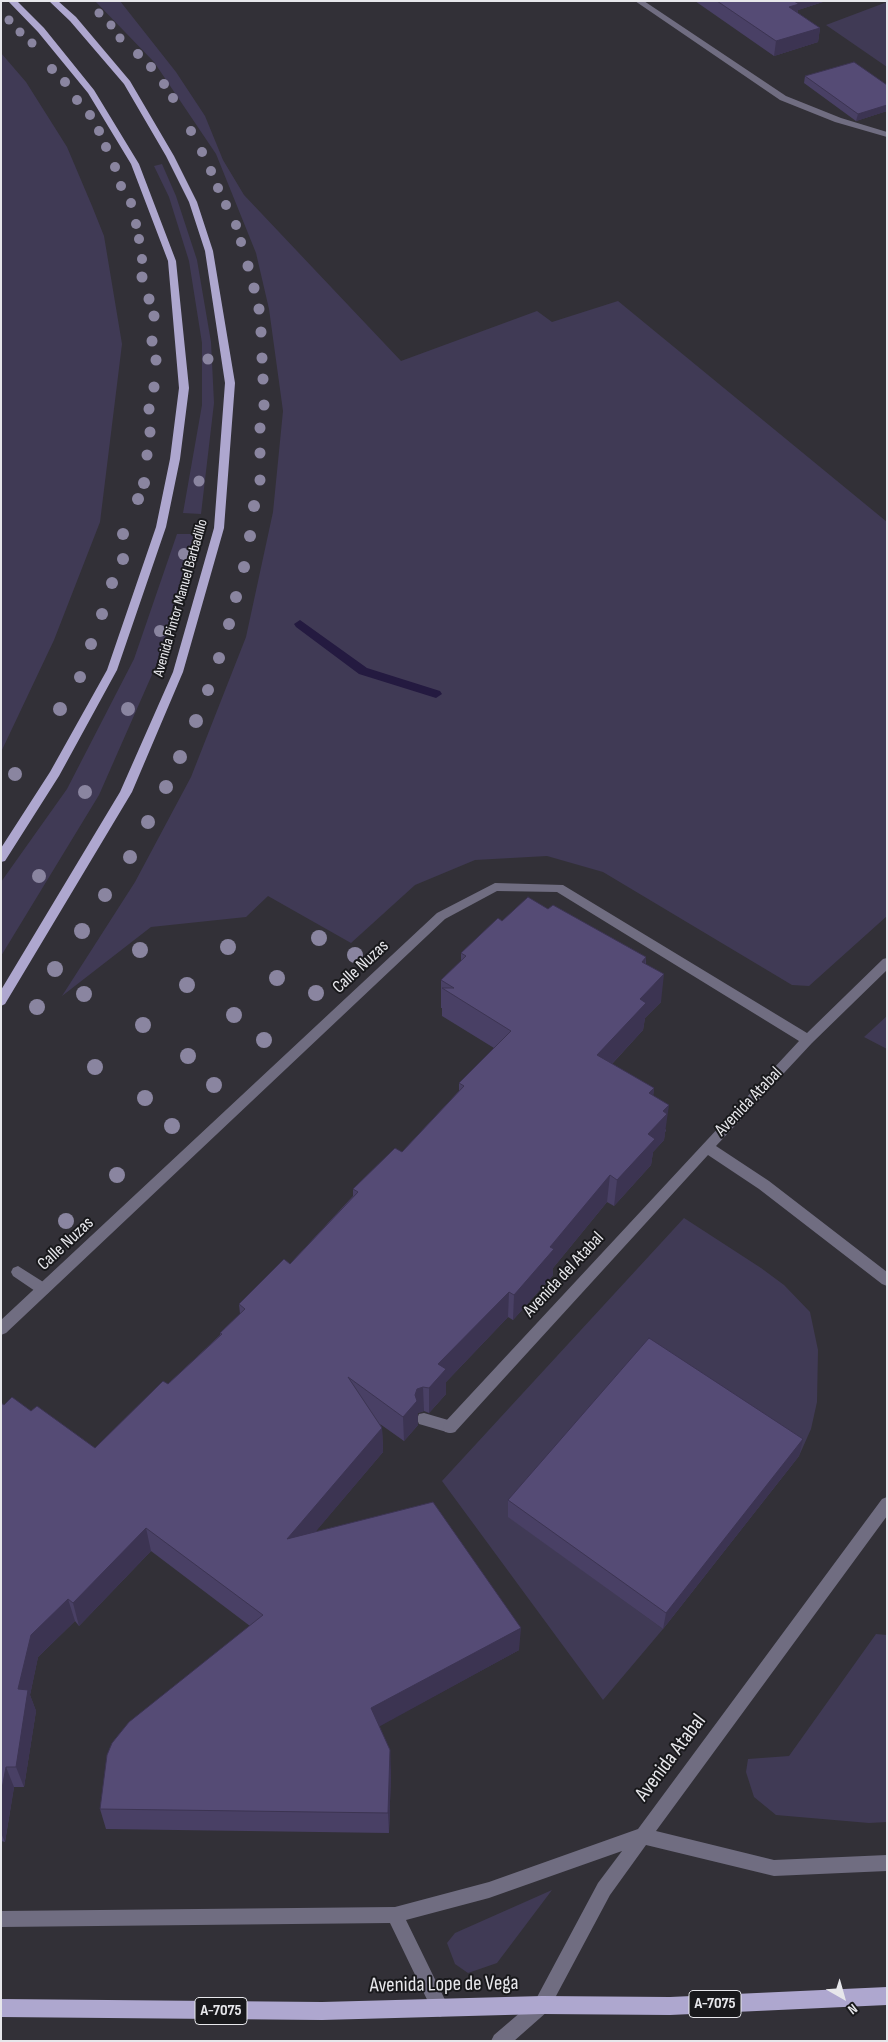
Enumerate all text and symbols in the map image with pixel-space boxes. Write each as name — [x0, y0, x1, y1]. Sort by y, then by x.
street label: Avenida Pintor Manuel Barbadillo — [150, 517, 212, 679]
street label: Calle Nuzas — [329, 936, 393, 998]
street label: Avenida Atabal — [711, 1063, 787, 1141]
street label: Calle Nuzas — [34, 1213, 98, 1275]
street label: Avenida del Atabal — [519, 1228, 609, 1322]
street label: Avenida Atabal — [630, 1710, 712, 1806]
street label: Avenida Lope de Vega — [369, 1971, 519, 1999]
north arrow — [818, 1972, 868, 2022]
road number: A-7075 — [689, 1990, 741, 2018]
road number: A-7075 — [195, 1998, 247, 2024]
text: N — [844, 2000, 861, 2018]

